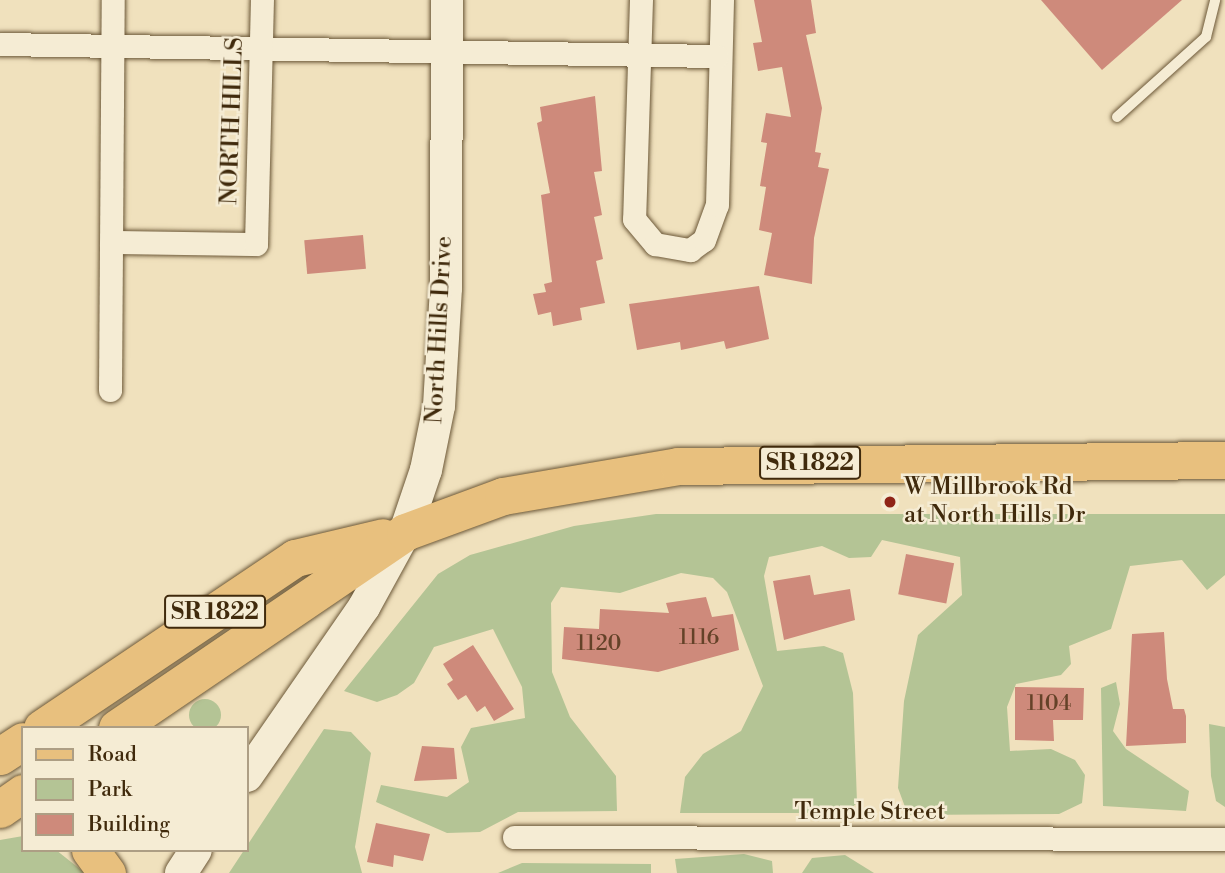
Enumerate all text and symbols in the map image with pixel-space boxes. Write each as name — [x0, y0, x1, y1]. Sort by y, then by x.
street label: NORTH HILLS — [216, 37, 250, 205]
street label: North Hills Drive — [421, 235, 459, 425]
road number: SR 1822 — [758, 444, 862, 482]
place label: W Millbrook Rd at North Hills Dr — [904, 474, 1086, 530]
marker: W Millbrook Rd at North Hills Dr — [882, 494, 898, 510]
road number: SR 1822 — [162, 592, 268, 632]
house number: 1116 — [679, 625, 719, 651]
house number: 1120 — [576, 631, 622, 657]
house number: 1104 — [1027, 691, 1071, 717]
legend — [21, 726, 248, 852]
text: Road — [88, 742, 137, 768]
text: Park — [88, 777, 132, 803]
street label: Temple Street — [795, 799, 945, 827]
text: Building — [88, 812, 170, 838]

